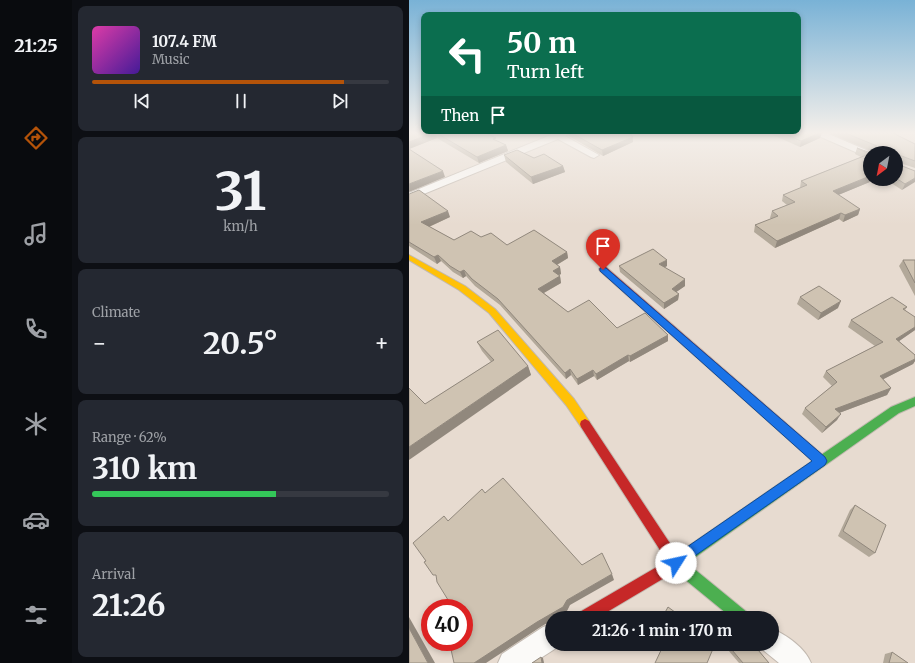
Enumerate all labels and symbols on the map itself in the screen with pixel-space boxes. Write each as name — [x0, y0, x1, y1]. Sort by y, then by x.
north arrow — [863, 146, 903, 186]
pin — [586, 229, 620, 270]
position arrow — [655, 542, 697, 584]
speed limit sign: 40 — [421, 599, 473, 651]

